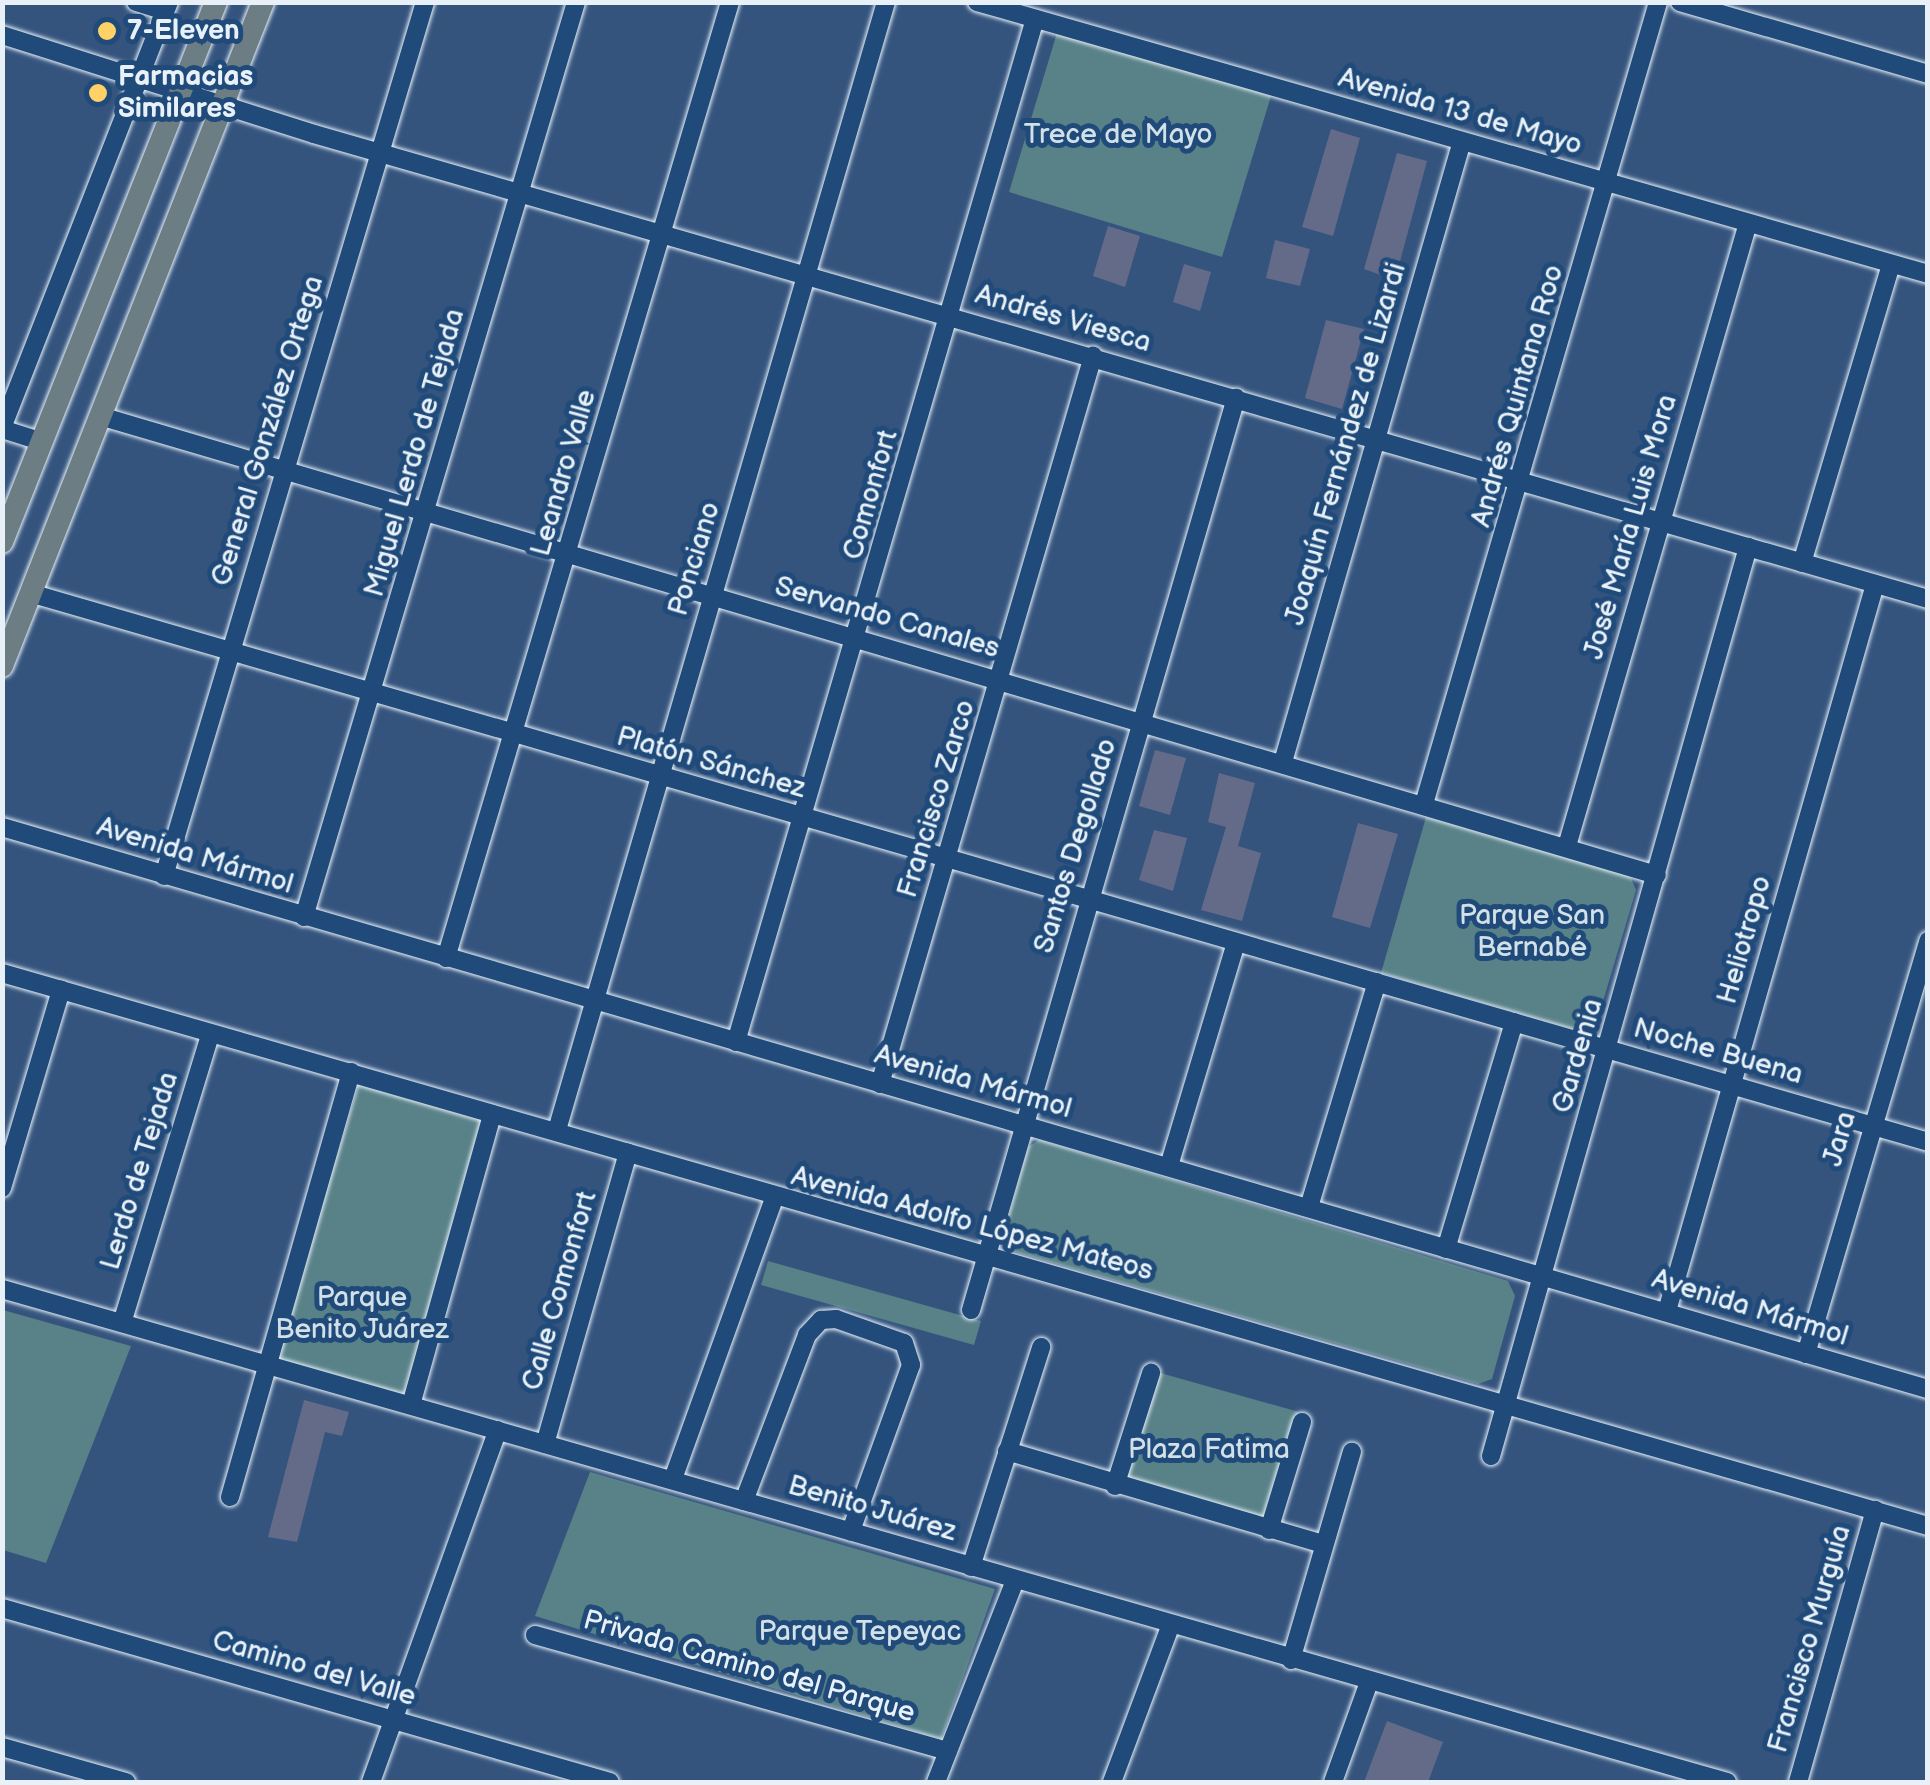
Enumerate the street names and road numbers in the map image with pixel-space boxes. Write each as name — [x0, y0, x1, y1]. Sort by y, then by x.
street label: Avenida 13 de Mayo — [1334, 61, 1586, 163]
street label: Joaquín Fernández de Lizardi — [1278, 259, 1414, 629]
street label: Andrés Quintana Roo — [1465, 261, 1571, 531]
street label: General González Ortega — [205, 272, 331, 590]
street label: Andrés Viesca — [971, 278, 1155, 360]
street label: Miguel Lerdo de Tejada — [358, 305, 472, 601]
street label: Leandro Valle — [524, 385, 604, 561]
street label: José María Luis Mora — [1577, 391, 1685, 663]
street label: Comonfort — [836, 426, 906, 564]
street label: Ponciano — [662, 498, 728, 620]
street label: Servando Canales — [771, 570, 1003, 666]
street label: Francisco Zarco — [891, 696, 983, 902]
street label: Platón Sánchez — [612, 720, 810, 806]
street label: Santos Degollado — [1027, 735, 1125, 957]
street label: Avenida Mármol — [93, 810, 297, 902]
street label: Heliotropo — [1711, 872, 1779, 1008]
street label: Gardenia — [1546, 995, 1610, 1117]
street label: Noche Buena — [1629, 1012, 1807, 1092]
street label: Avenida Mármol — [871, 1038, 1075, 1126]
street label: Lerdo de Tejada — [94, 1068, 186, 1274]
street label: Jara — [1816, 1108, 1864, 1170]
street label: Avenida Adolfo López Mateos — [788, 1160, 1156, 1288]
street label: Calle Comonfort — [516, 1188, 604, 1394]
street label: Avenida Mármol — [1648, 1262, 1852, 1354]
street label: Benito Juárez — [783, 1469, 961, 1549]
street label: Francisco Murguía — [1761, 1521, 1859, 1757]
street label: Privada Camino del Parque — [579, 1604, 919, 1730]
street label: Camino del Valle — [208, 1624, 420, 1714]

